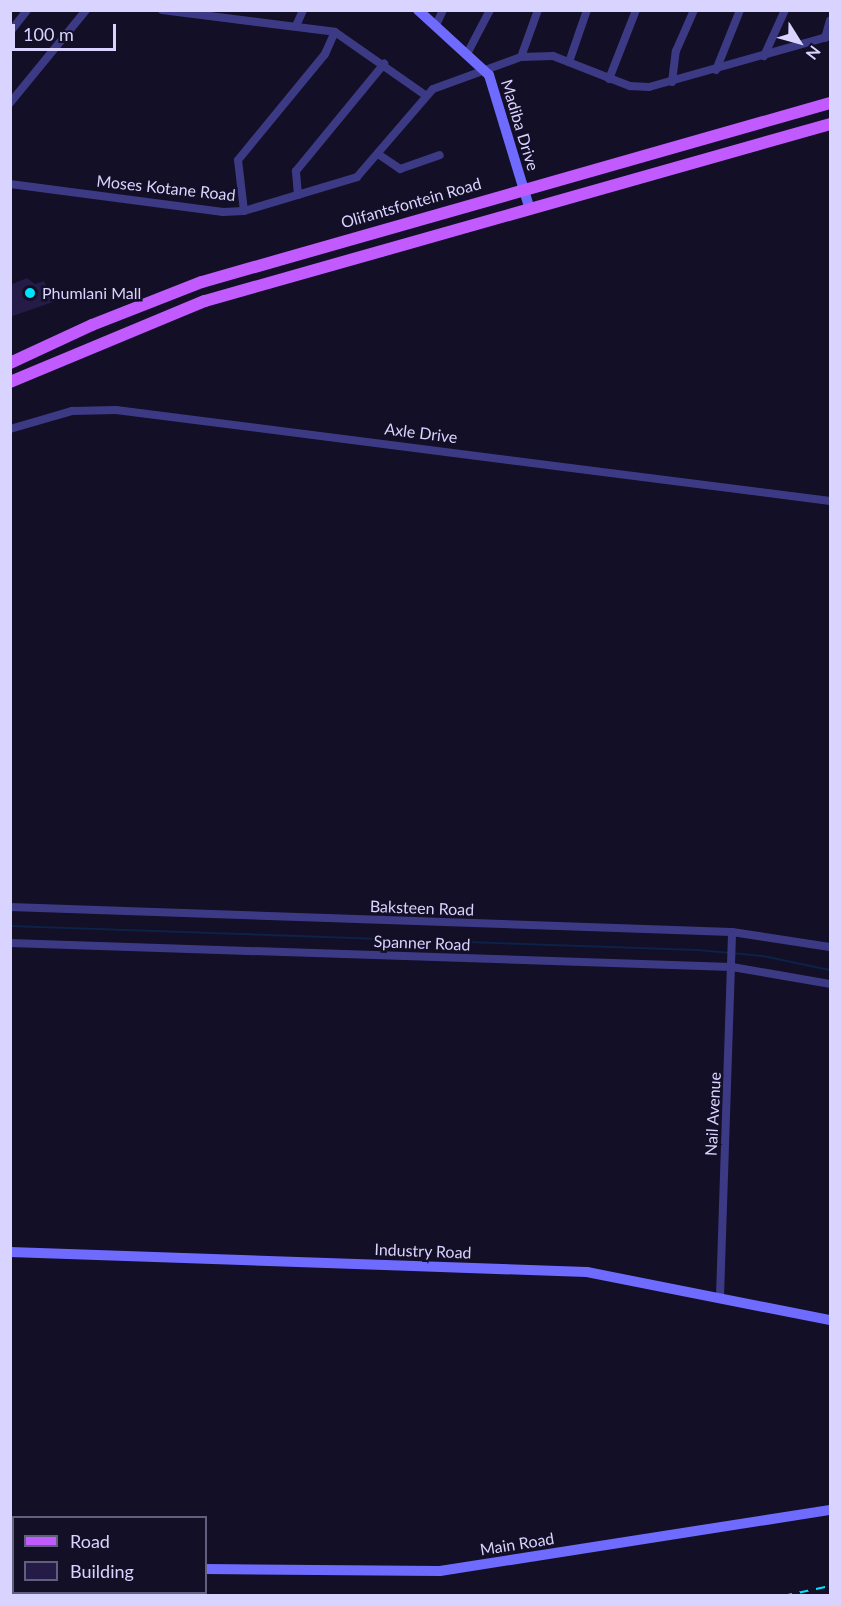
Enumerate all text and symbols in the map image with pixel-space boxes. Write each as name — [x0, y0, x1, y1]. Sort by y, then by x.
scale bar — [15, 12, 118, 50]
north arrow — [769, 12, 829, 72]
text: 100 m — [23, 23, 74, 45]
text: N — [802, 42, 825, 64]
street label: Madiba Drive — [497, 77, 543, 173]
street label: Moses Kotane Road — [96, 171, 236, 205]
street label: Olifantsfontein Road — [339, 174, 483, 232]
place label: Phumlani Mall — [42, 283, 141, 303]
marker: Phumlani Mall — [23, 286, 37, 300]
street label: Axle Drive — [383, 419, 459, 447]
street label: Baksteen Road — [370, 897, 474, 919]
street label: Spanner Road — [373, 932, 471, 954]
street label: Nail Avenue — [701, 1071, 725, 1157]
street label: Industry Road — [374, 1240, 472, 1262]
legend — [12, 1516, 207, 1594]
street label: Main Road — [478, 1529, 556, 1559]
text: Road — [70, 1530, 110, 1552]
text: Building — [70, 1560, 134, 1582]

